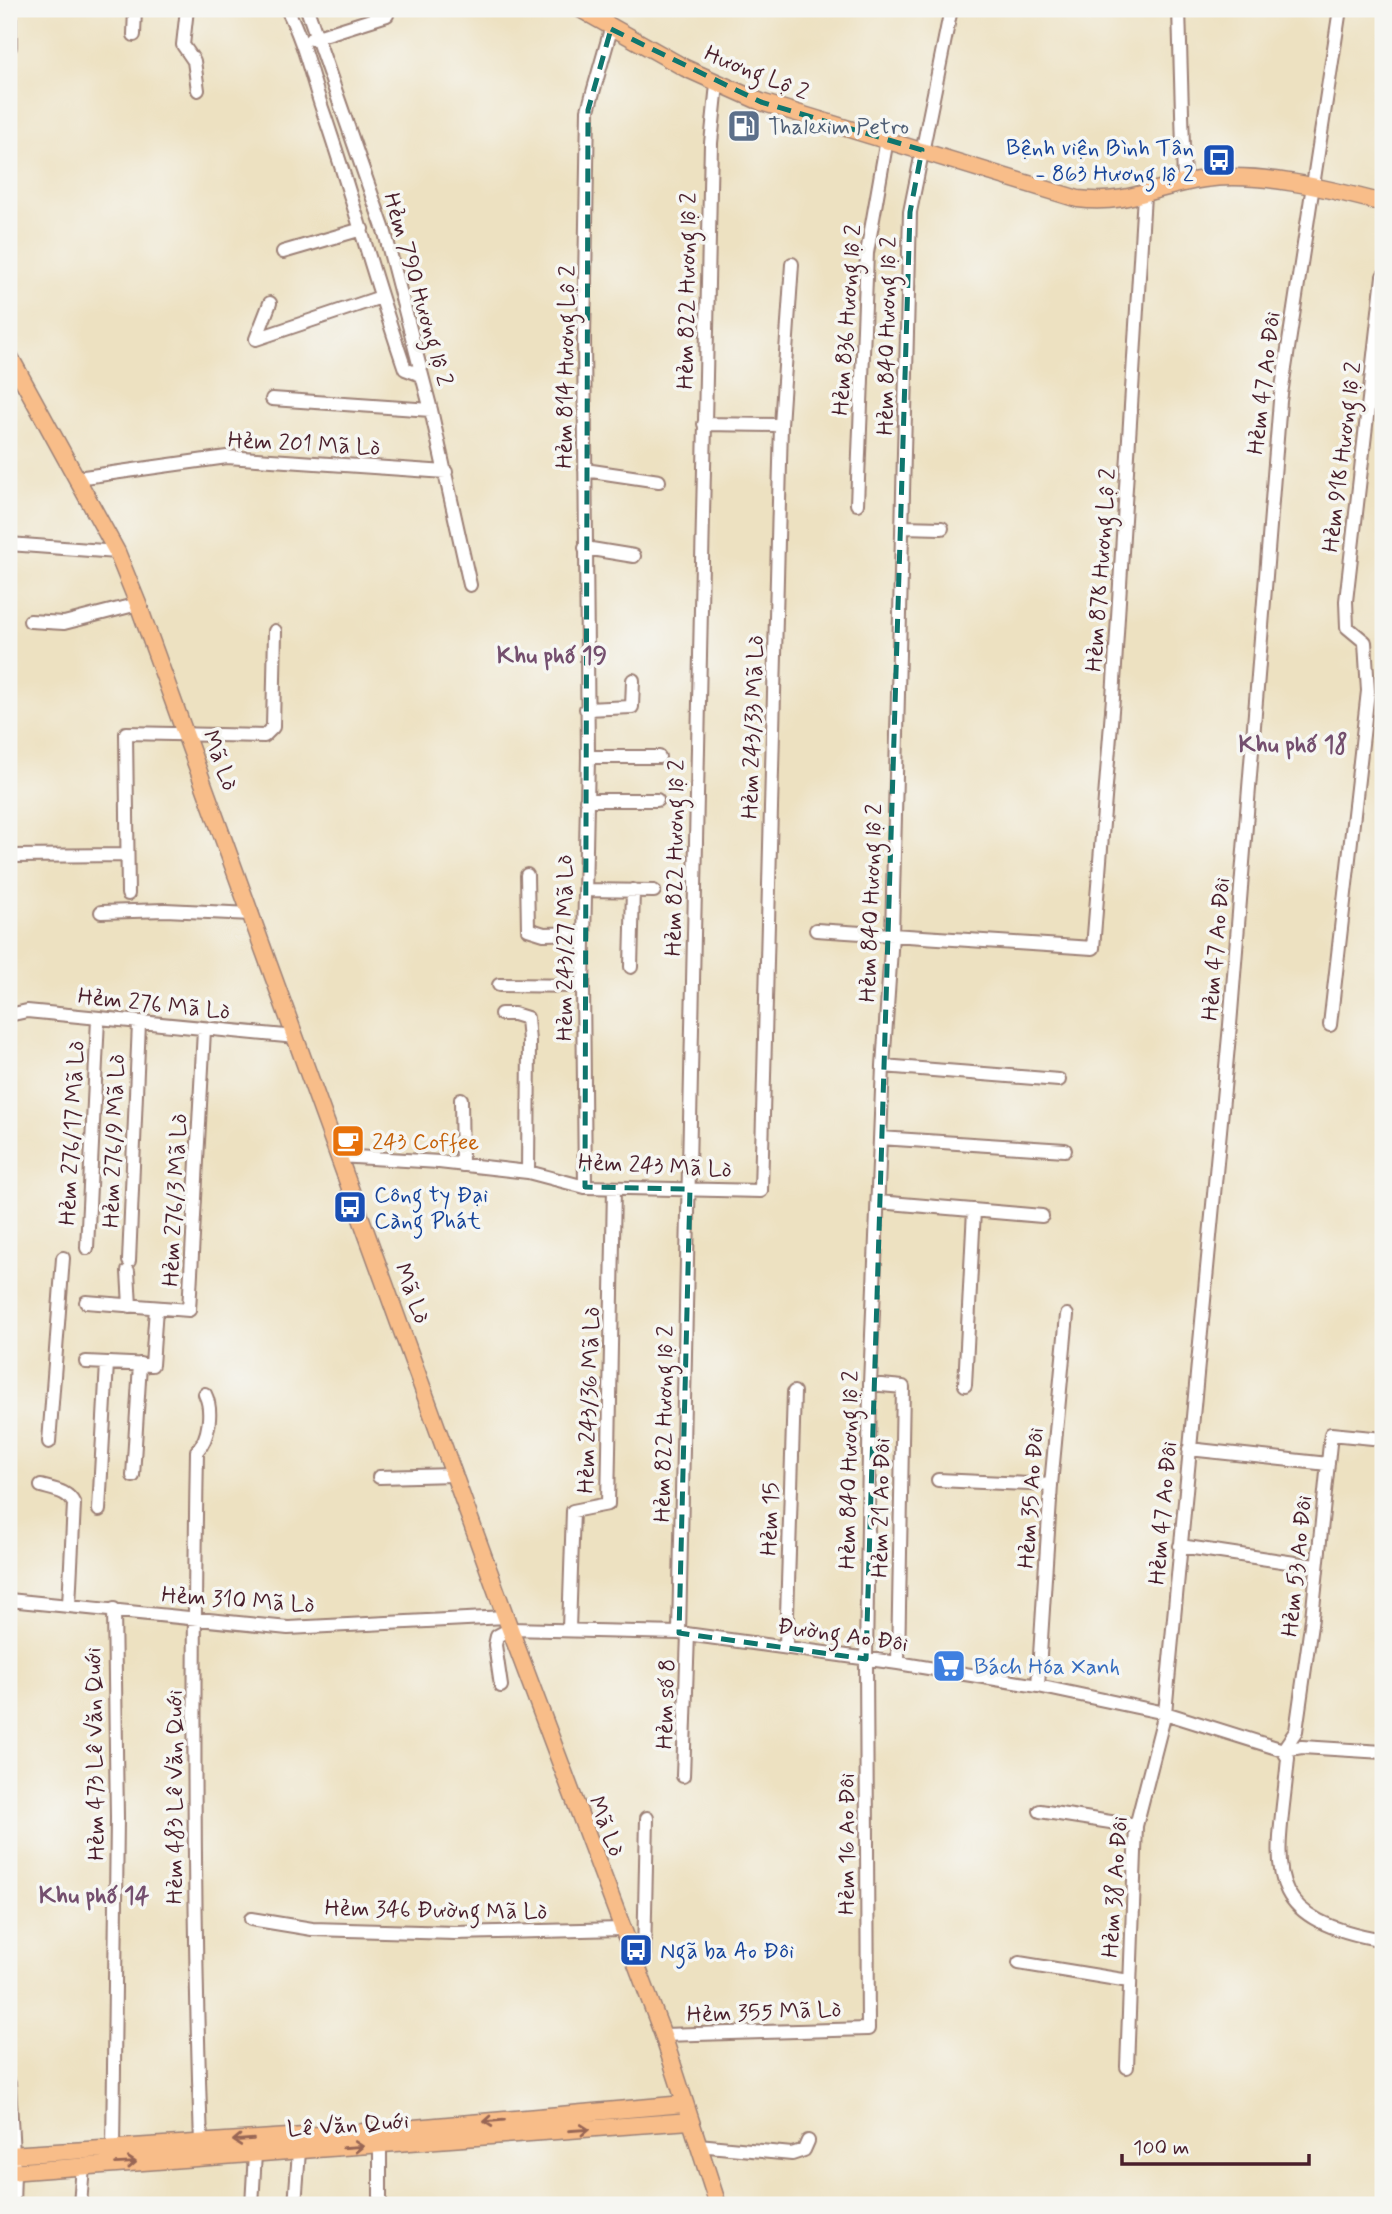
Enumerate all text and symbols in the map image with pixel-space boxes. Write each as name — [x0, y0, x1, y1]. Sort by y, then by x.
street label: Hương Lộ 2 — [699, 39, 813, 110]
fuel station icon: Thalexim Petro — [725, 107, 763, 145]
place label: Thalexim Petro — [768, 113, 909, 143]
place label: Bệnh viện Bình Tân - 863 Hương lộ 2 — [1006, 134, 1194, 192]
bus stop icon: Bệnh viện Bình Tân - 863 Hương lộ 2 — [1200, 141, 1238, 179]
street label: Hẻm 790 Hương lộ 2 — [373, 190, 459, 390]
street label: Hẻm 822 Hương lộ 2 — [671, 192, 707, 390]
street label: Hẻm 836 Hương lộ 2 — [826, 224, 872, 417]
street label: Hẻm 840 Hương lộ 2 — [871, 236, 907, 436]
street label: Hẻm 814 Hương Lộ 2 — [550, 265, 586, 469]
street label: Hẻm 47 Ao Đôi — [1241, 310, 1289, 456]
street label: Hẻm 918 Hương lộ 2 — [1316, 360, 1372, 554]
street label: Hẻm 201 Mã Lò — [227, 426, 381, 464]
street label: Hẻm 878 Hương Lộ 2 — [1080, 467, 1126, 673]
street label: Hẻm 243/33 Mã Lò — [736, 635, 772, 820]
district label: Khu phố 19 — [497, 641, 607, 672]
street label: Mã Lò — [194, 726, 244, 795]
district label: Khu phố 18 — [1238, 730, 1348, 761]
street label: Hẻm 822 Hương lộ 2 — [659, 759, 695, 957]
street label: Hẻm 840 Hương lộ 2 — [854, 803, 892, 1003]
street label: Hẻm 243/27 Mã Lò — [551, 855, 581, 1041]
street label: Hẻm 47 Ao Đôi — [1196, 876, 1238, 1022]
street label: Hẻm 276 Mã Lò — [76, 982, 231, 1028]
street label: Hẻm 276/17 Mã Lò — [53, 1040, 93, 1226]
street label: Hẻm 276/9 Mã Lò — [97, 1053, 133, 1229]
street label: Hẻm 276/3 Mã Lò — [156, 1113, 196, 1287]
cafe icon: 243 Coffee — [329, 1122, 367, 1160]
place label: 243 Coffee — [372, 1128, 479, 1158]
street label: Hẻm 243 Mã Lò — [577, 1148, 733, 1186]
place label: Công ty Đại Càng Phát — [374, 1181, 488, 1239]
bus stop icon: Công ty Đại Càng Phát — [331, 1188, 369, 1226]
street label: Mã Lò — [386, 1259, 436, 1328]
street label: Hẻm 243/36 Mã Lò — [572, 1306, 608, 1494]
street label: Hẻm 822 Hương lộ 2 — [648, 1325, 684, 1523]
street label: Hẻm 840 Hương lộ 2 — [833, 1370, 869, 1570]
street label: Hẻm 35 Ao Đôi — [1012, 1427, 1052, 1570]
street label: Hẻm 21 Ao Đôi — [866, 1438, 898, 1578]
street label: Hẻm 47 Ao Đôi — [1143, 1440, 1185, 1586]
street label: Hẻm 15 — [755, 1482, 787, 1556]
street label: Hẻm 53 Ao Đôi — [1276, 1494, 1320, 1639]
street label: Hẻm 310 Mã Lò — [160, 1581, 315, 1621]
street label: Đường Ao Đôi — [775, 1612, 910, 1662]
street label: Hẻm 473 Lê Văn Quới — [79, 1647, 113, 1861]
supermarket icon: Bách Hóa Xanh — [930, 1647, 968, 1685]
place label: Bách Hóa Xanh — [974, 1653, 1120, 1683]
street label: Hẻm số 8 — [650, 1658, 684, 1750]
street label: Hẻm 483 Lê Văn Quới — [161, 1690, 191, 1904]
street label: Hẻm 16 Ao Đôi — [833, 1773, 863, 1915]
street label: Mã Lò — [580, 1792, 630, 1861]
street label: Hẻm 38 Ao Đôi — [1096, 1815, 1136, 1959]
district label: Khu phố 14 — [39, 1881, 150, 1912]
street label: Hẻm 346 Đường Mã Lò — [324, 1894, 548, 1930]
bus stop icon: Ngã ba Ao Đôi — [617, 1931, 655, 1969]
place label: Ngã ba Ao Đôi — [660, 1937, 794, 1969]
street label: Hẻm 355 Mã Lò — [686, 1995, 842, 2031]
street label: Lê Văn Quới — [286, 2107, 410, 2145]
one-way arrow — [484, 2115, 506, 2128]
one-way arrow — [568, 2123, 590, 2136]
scale bar — [1122, 2123, 1310, 2167]
one-way arrow — [232, 2134, 255, 2147]
text: 100 m — [1133, 2134, 1189, 2162]
one-way arrow — [341, 2140, 363, 2153]
one-way arrow — [114, 2157, 137, 2170]

